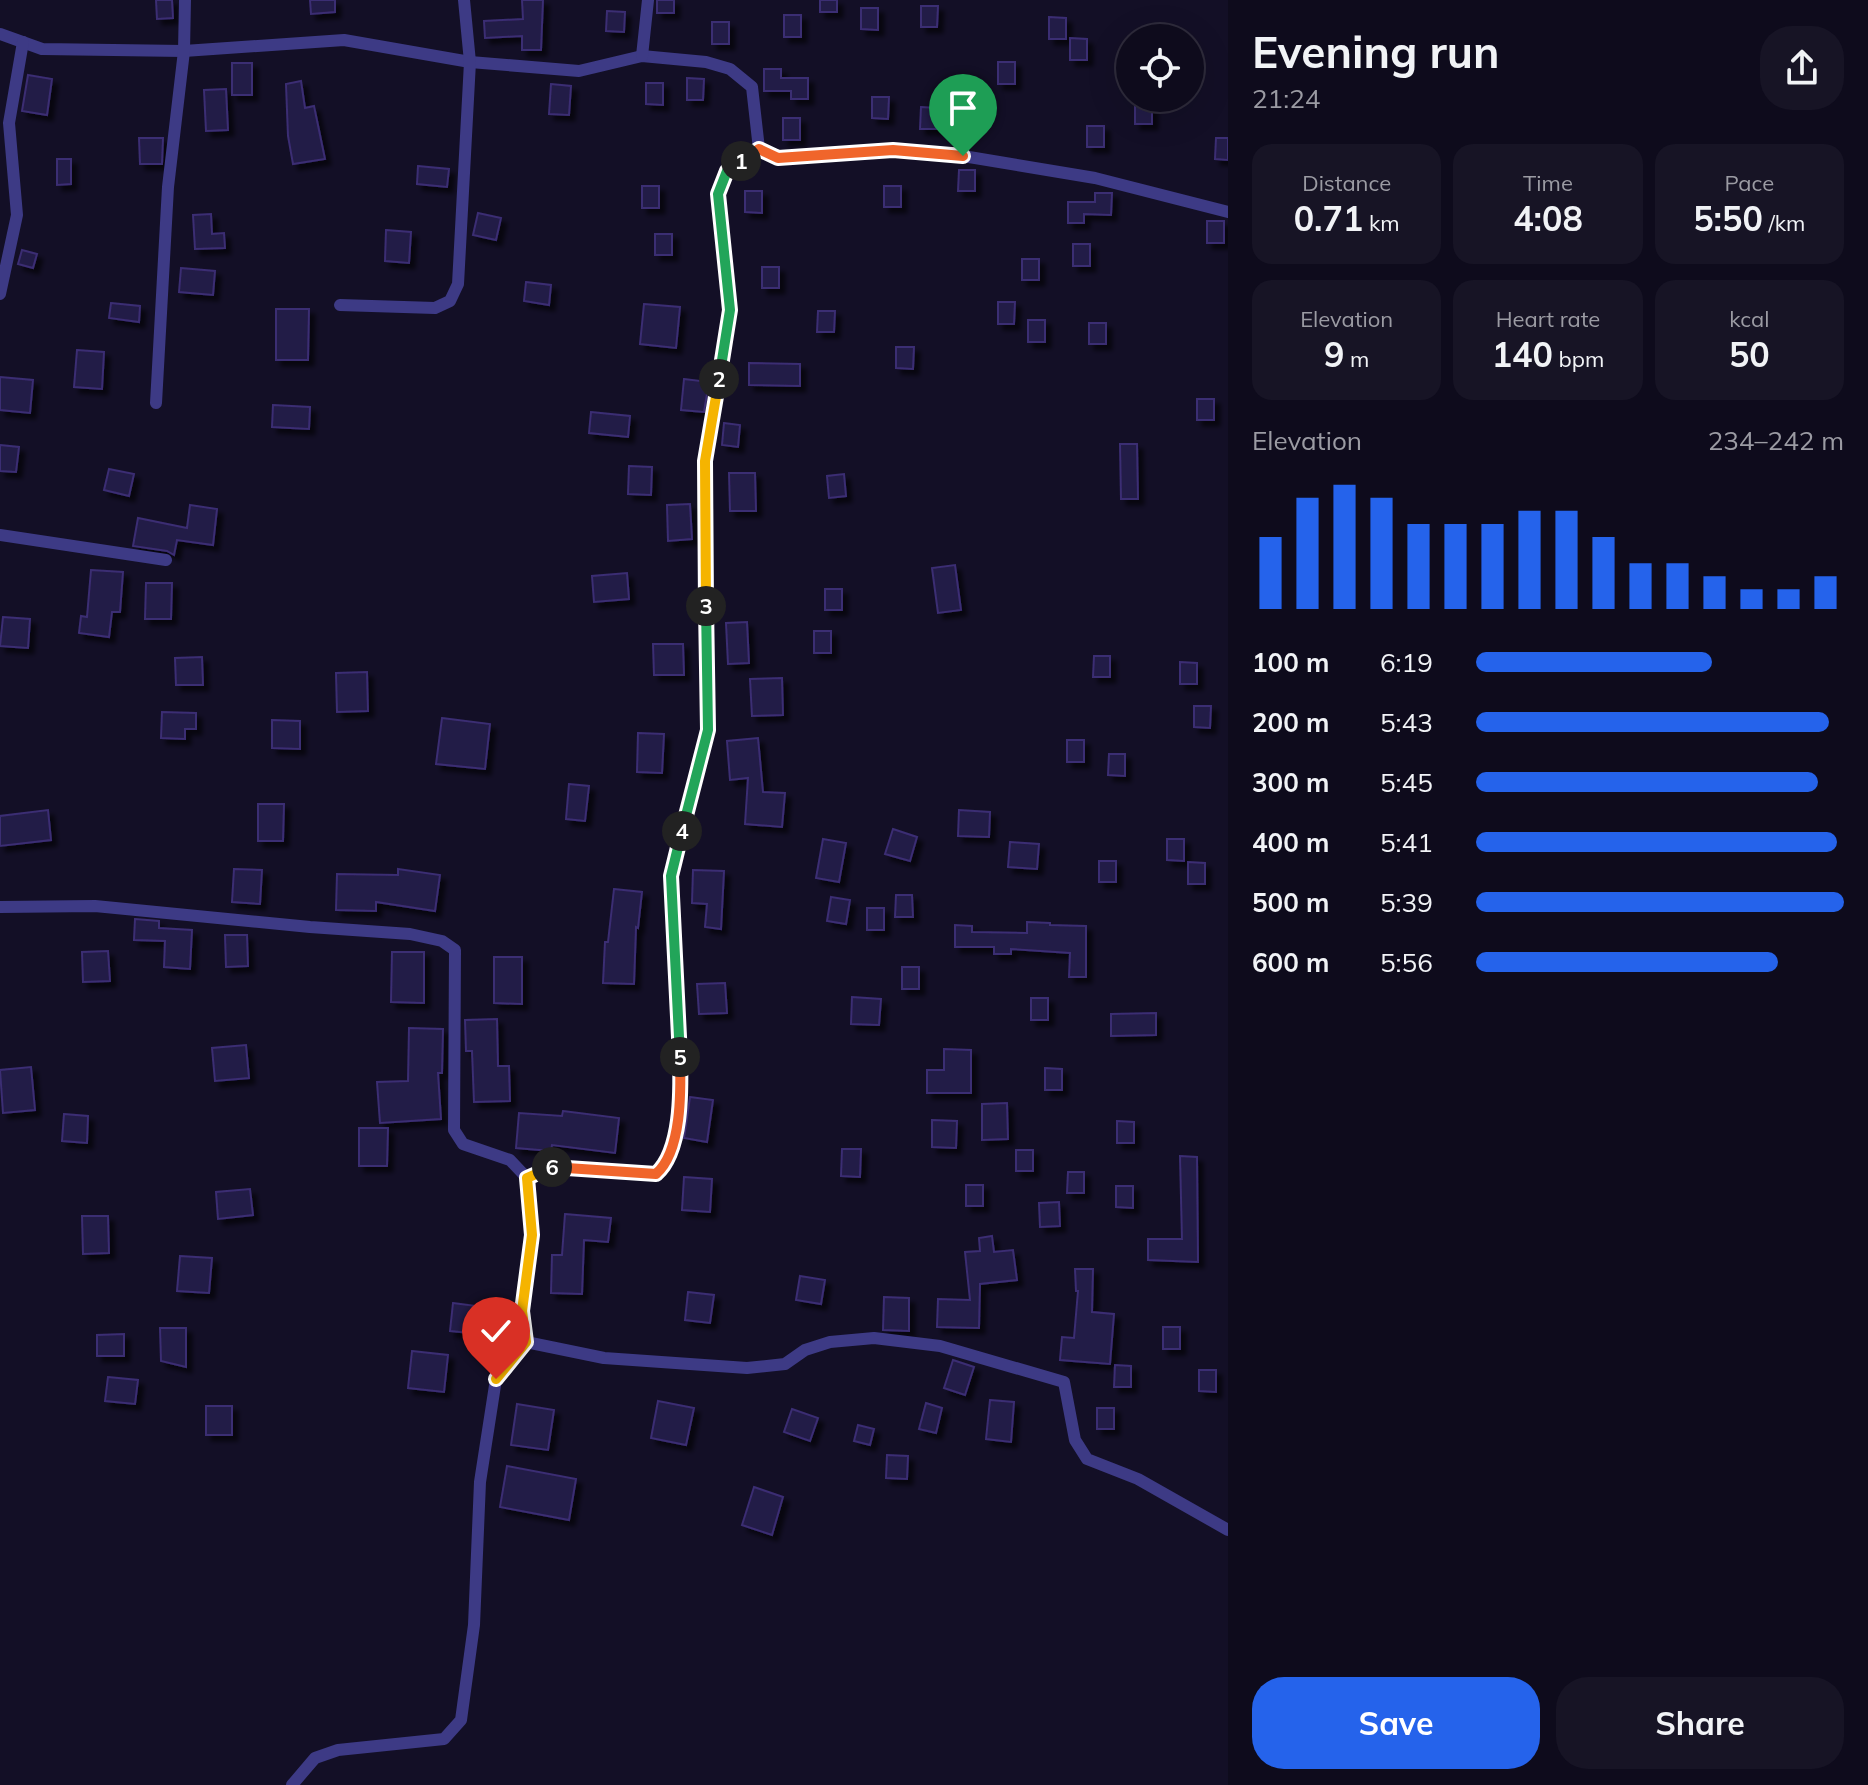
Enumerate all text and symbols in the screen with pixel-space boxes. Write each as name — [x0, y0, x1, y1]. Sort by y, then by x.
map controls — [1116, 24, 1204, 112]
button: locate — [1116, 24, 1204, 112]
text: Evening run — [1252, 24, 1499, 79]
button: share — [1760, 26, 1844, 110]
pin — [929, 74, 997, 156]
text: 21:24 — [1252, 82, 1320, 115]
icon: arrive — [941, 86, 985, 130]
pin: 1 — [721, 141, 761, 181]
text: 1 — [734, 147, 748, 175]
text: Distance — [1302, 169, 1391, 197]
text: Time — [1523, 169, 1573, 197]
text: Pace — [1725, 169, 1774, 197]
text: 0.71 — [1294, 197, 1363, 240]
text: 4:08 — [1513, 197, 1583, 240]
text: 5:50 — [1693, 197, 1763, 240]
text: km — [1363, 209, 1400, 237]
text: /km — [1763, 209, 1805, 237]
text: Elevation — [1300, 305, 1393, 333]
text: Heart rate — [1496, 305, 1600, 333]
text: kcal — [1729, 305, 1769, 333]
text: 9 — [1324, 333, 1344, 376]
text: 140 — [1492, 333, 1553, 376]
text: 50 — [1729, 333, 1770, 376]
text: m — [1344, 345, 1369, 373]
text: bpm — [1553, 345, 1604, 373]
pin: 2 — [699, 359, 739, 399]
text: 2 — [712, 365, 726, 393]
text: Elevation — [1252, 424, 1362, 457]
text: 234–242 m — [1708, 424, 1844, 457]
pin: 3 — [686, 586, 726, 626]
text: 3 — [699, 592, 713, 620]
text: 100 m — [1252, 646, 1329, 679]
text: 6:19 — [1380, 646, 1433, 679]
text: 200 m — [1252, 706, 1329, 739]
text: 5:43 — [1380, 706, 1433, 739]
text: 300 m — [1252, 766, 1329, 799]
text: 5:45 — [1380, 766, 1433, 799]
pin: 4 — [662, 811, 702, 851]
text: 4 — [675, 817, 689, 845]
text: 400 m — [1252, 826, 1329, 859]
text: 5:41 — [1380, 826, 1433, 859]
text: 500 m — [1252, 886, 1329, 919]
text: 5:39 — [1380, 886, 1433, 919]
text: 600 m — [1252, 946, 1329, 979]
text: 5:56 — [1380, 946, 1433, 979]
pin: 5 — [660, 1037, 700, 1077]
text: 5 — [673, 1043, 687, 1071]
pin: 6 — [532, 1147, 572, 1187]
text: 6 — [545, 1153, 559, 1181]
pin — [462, 1297, 530, 1379]
icon: check — [474, 1309, 518, 1353]
button: Save — [1252, 1677, 1540, 1769]
button: Share — [1556, 1677, 1844, 1769]

